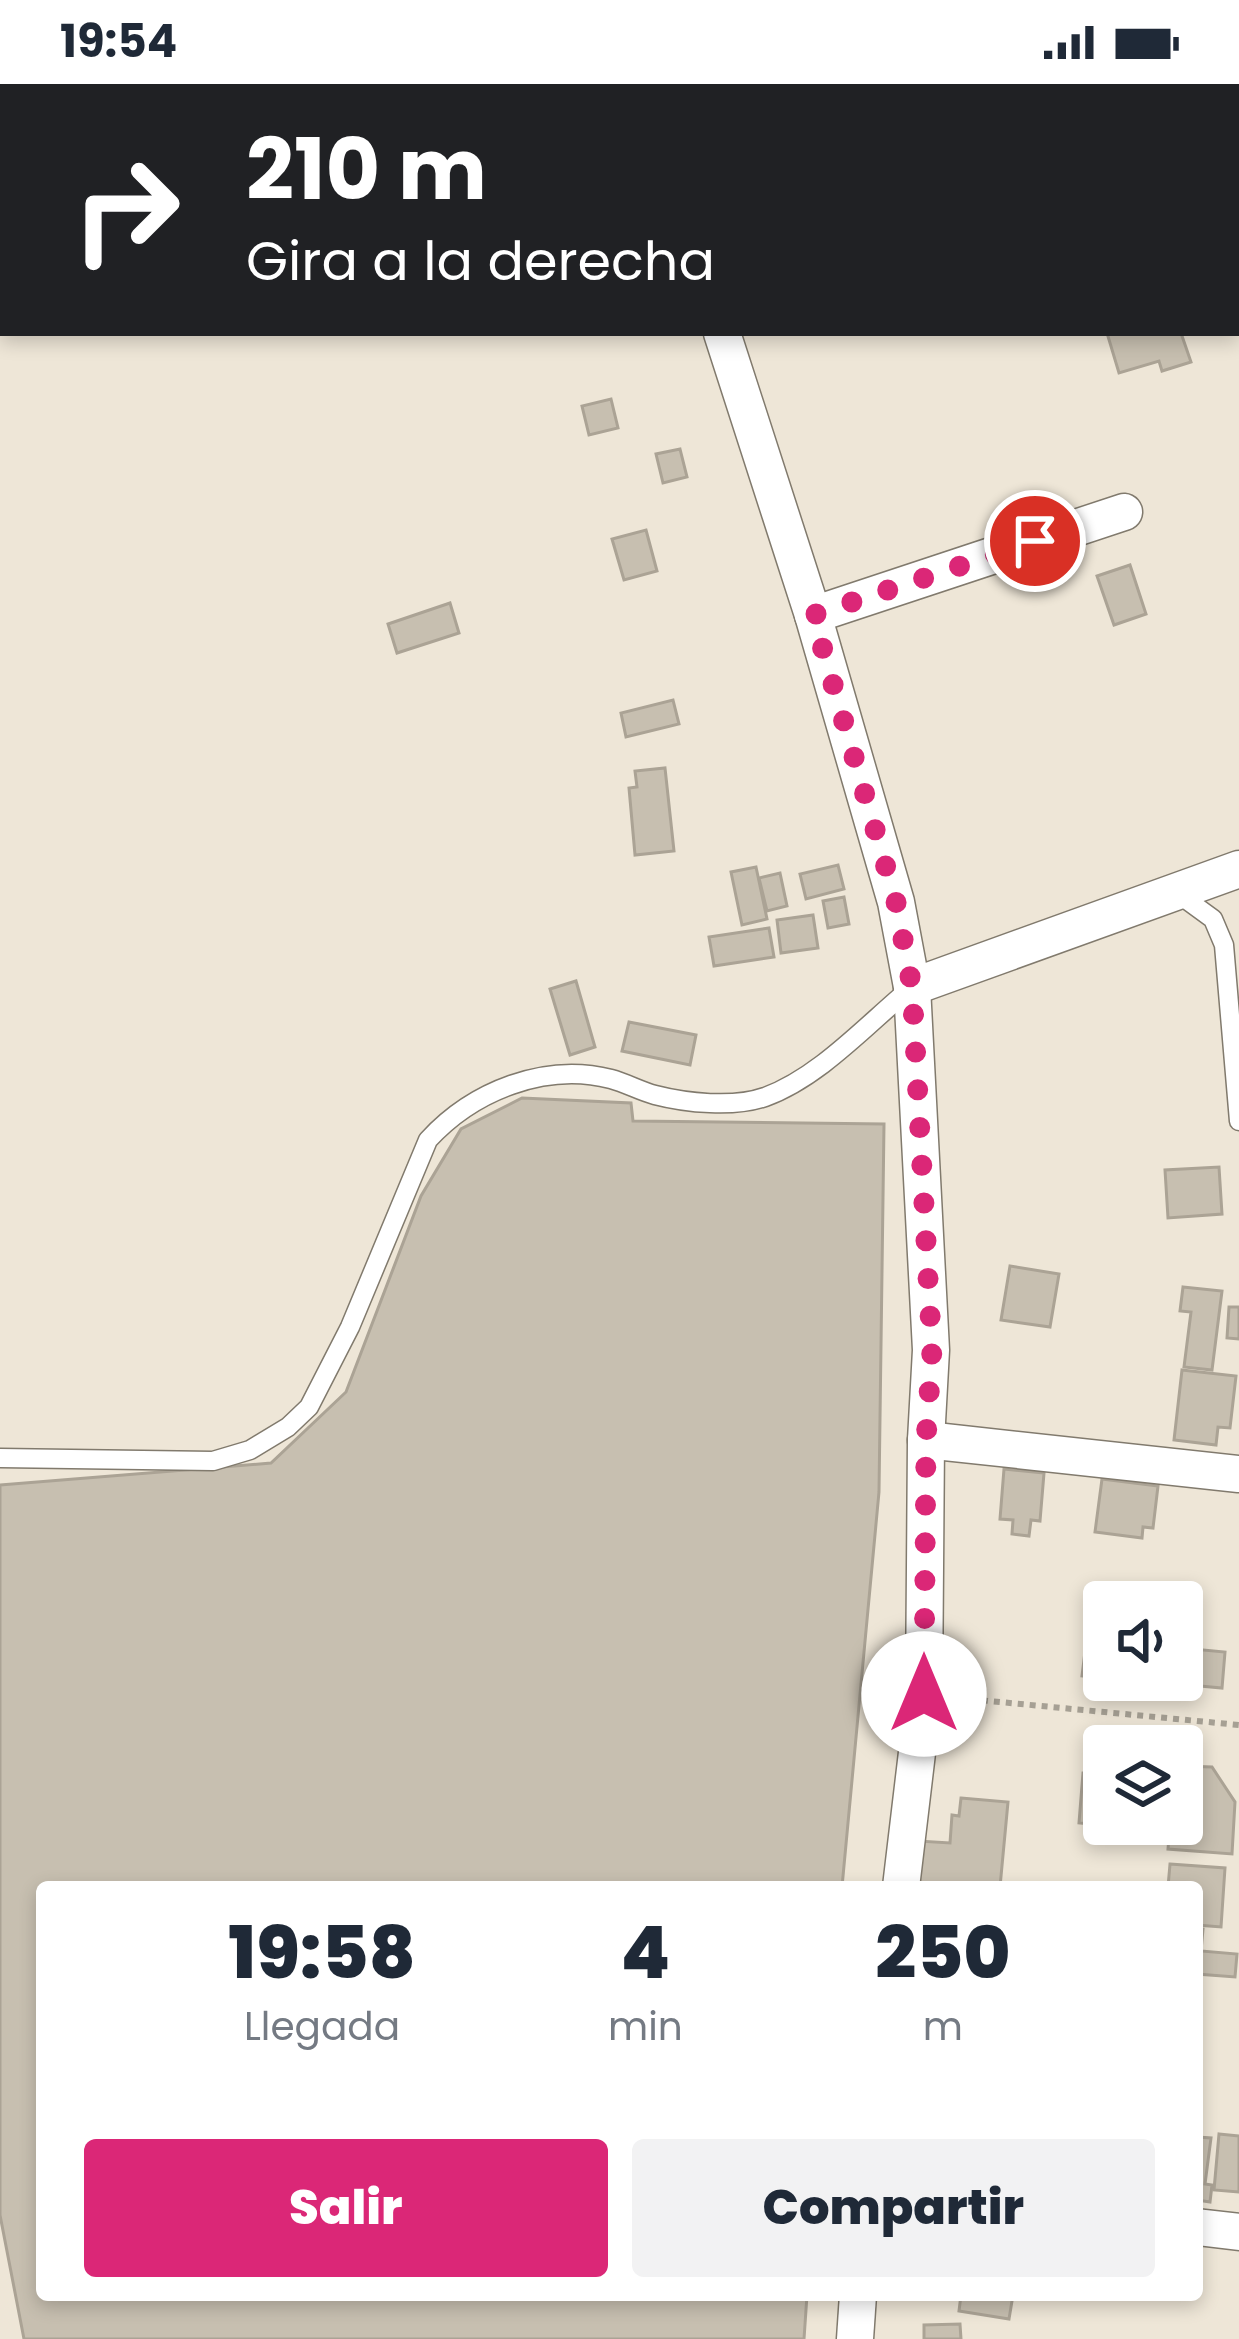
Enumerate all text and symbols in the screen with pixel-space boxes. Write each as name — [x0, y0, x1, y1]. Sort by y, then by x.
text: 19:54 — [60, 10, 177, 73]
text: 210 m — [246, 111, 487, 228]
icon: right — [48, 132, 204, 288]
text: Gira a la derecha — [246, 223, 715, 299]
pin — [984, 490, 1086, 592]
icon: arrive — [1002, 508, 1068, 574]
map controls — [1083, 1581, 1203, 1845]
button: sound — [1083, 1581, 1203, 1701]
position arrow — [861, 1631, 987, 1757]
button: layers — [1083, 1725, 1203, 1845]
text: 19:58 — [228, 1902, 416, 2003]
text: 4 — [621, 1902, 670, 2003]
text: 250 — [875, 1902, 1011, 2003]
text: Llegada — [244, 1999, 400, 2054]
text: min — [608, 1999, 683, 2054]
text: m — [923, 1999, 963, 2054]
button: Salir — [84, 2139, 608, 2277]
button: Compartir — [632, 2139, 1155, 2277]

